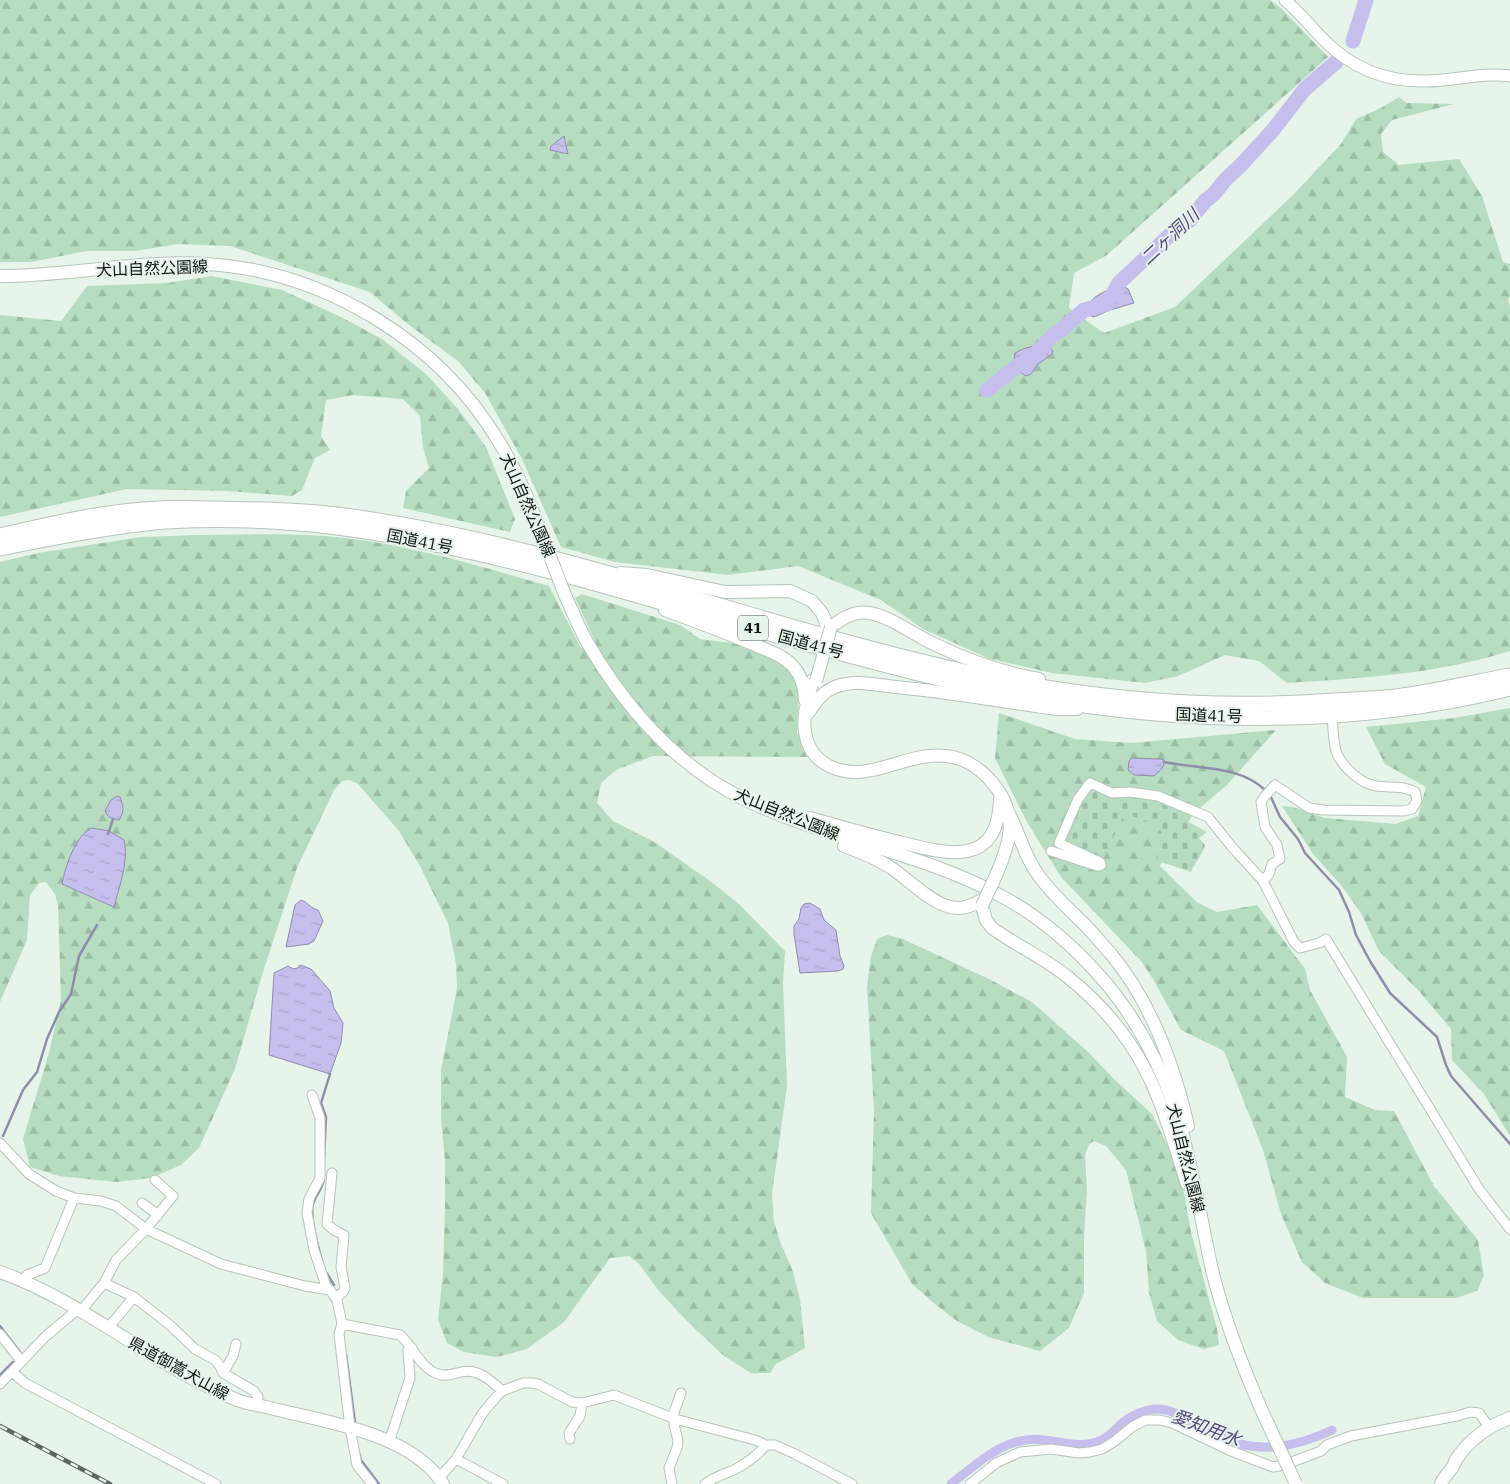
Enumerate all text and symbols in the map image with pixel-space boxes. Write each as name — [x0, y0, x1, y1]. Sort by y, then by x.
water label: 二ヶ洞川 — [1135, 202, 1205, 270]
street label: 犬山自然公園線 — [96, 256, 208, 280]
street label: 犬山自然公園線 — [496, 450, 560, 560]
street label: 国道41号 — [385, 525, 455, 557]
road number: 41 — [738, 616, 768, 640]
street label: 国道41号 — [776, 626, 846, 662]
street label: 国道41号 — [1175, 704, 1243, 726]
street label: 犬山自然公園線 — [731, 784, 843, 844]
street label: 犬山自然公園線 — [1163, 1101, 1209, 1215]
street label: 県道御嵩犬山線 — [125, 1332, 233, 1404]
water label: 愛知用水 — [1168, 1404, 1246, 1452]

